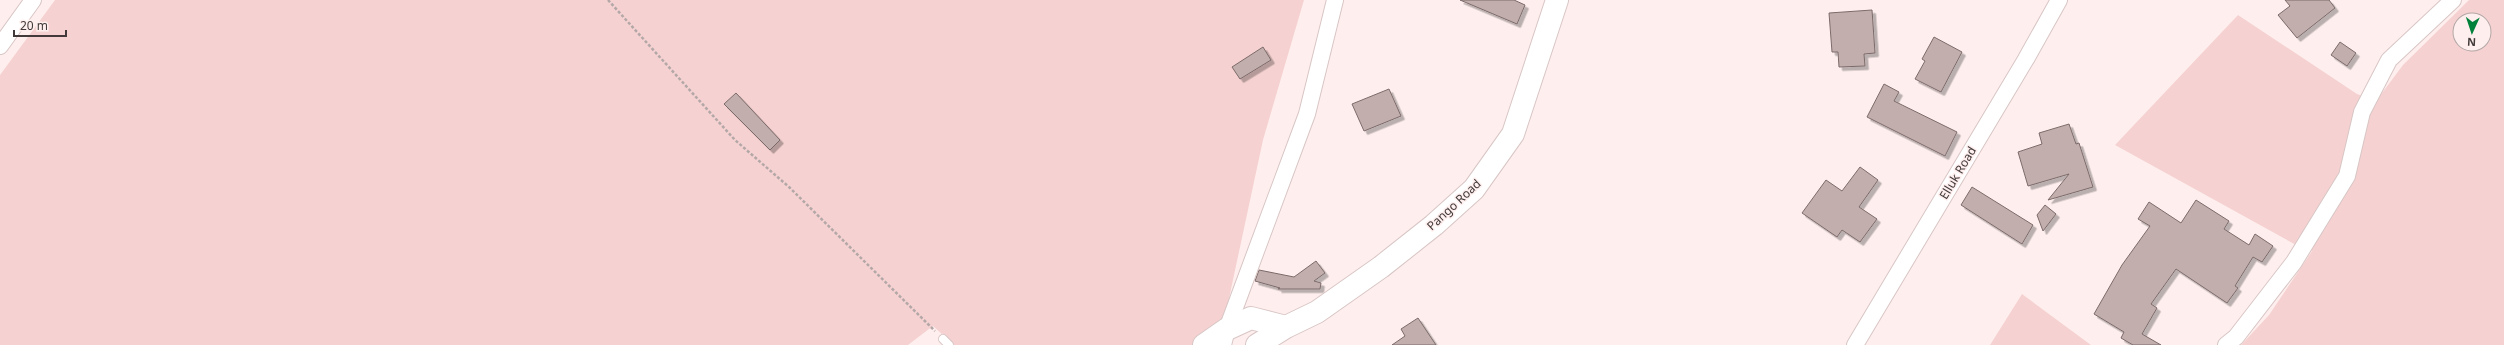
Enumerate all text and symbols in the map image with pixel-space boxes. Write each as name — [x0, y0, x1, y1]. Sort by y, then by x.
scale bar — [14, 12, 66, 38]
north arrow — [2452, 12, 2492, 52]
text: 20 m — [20, 17, 48, 34]
text: N — [2467, 35, 2476, 50]
street label: Elluk Road — [1935, 143, 1980, 202]
street label: Pango Road — [1423, 175, 1484, 234]

